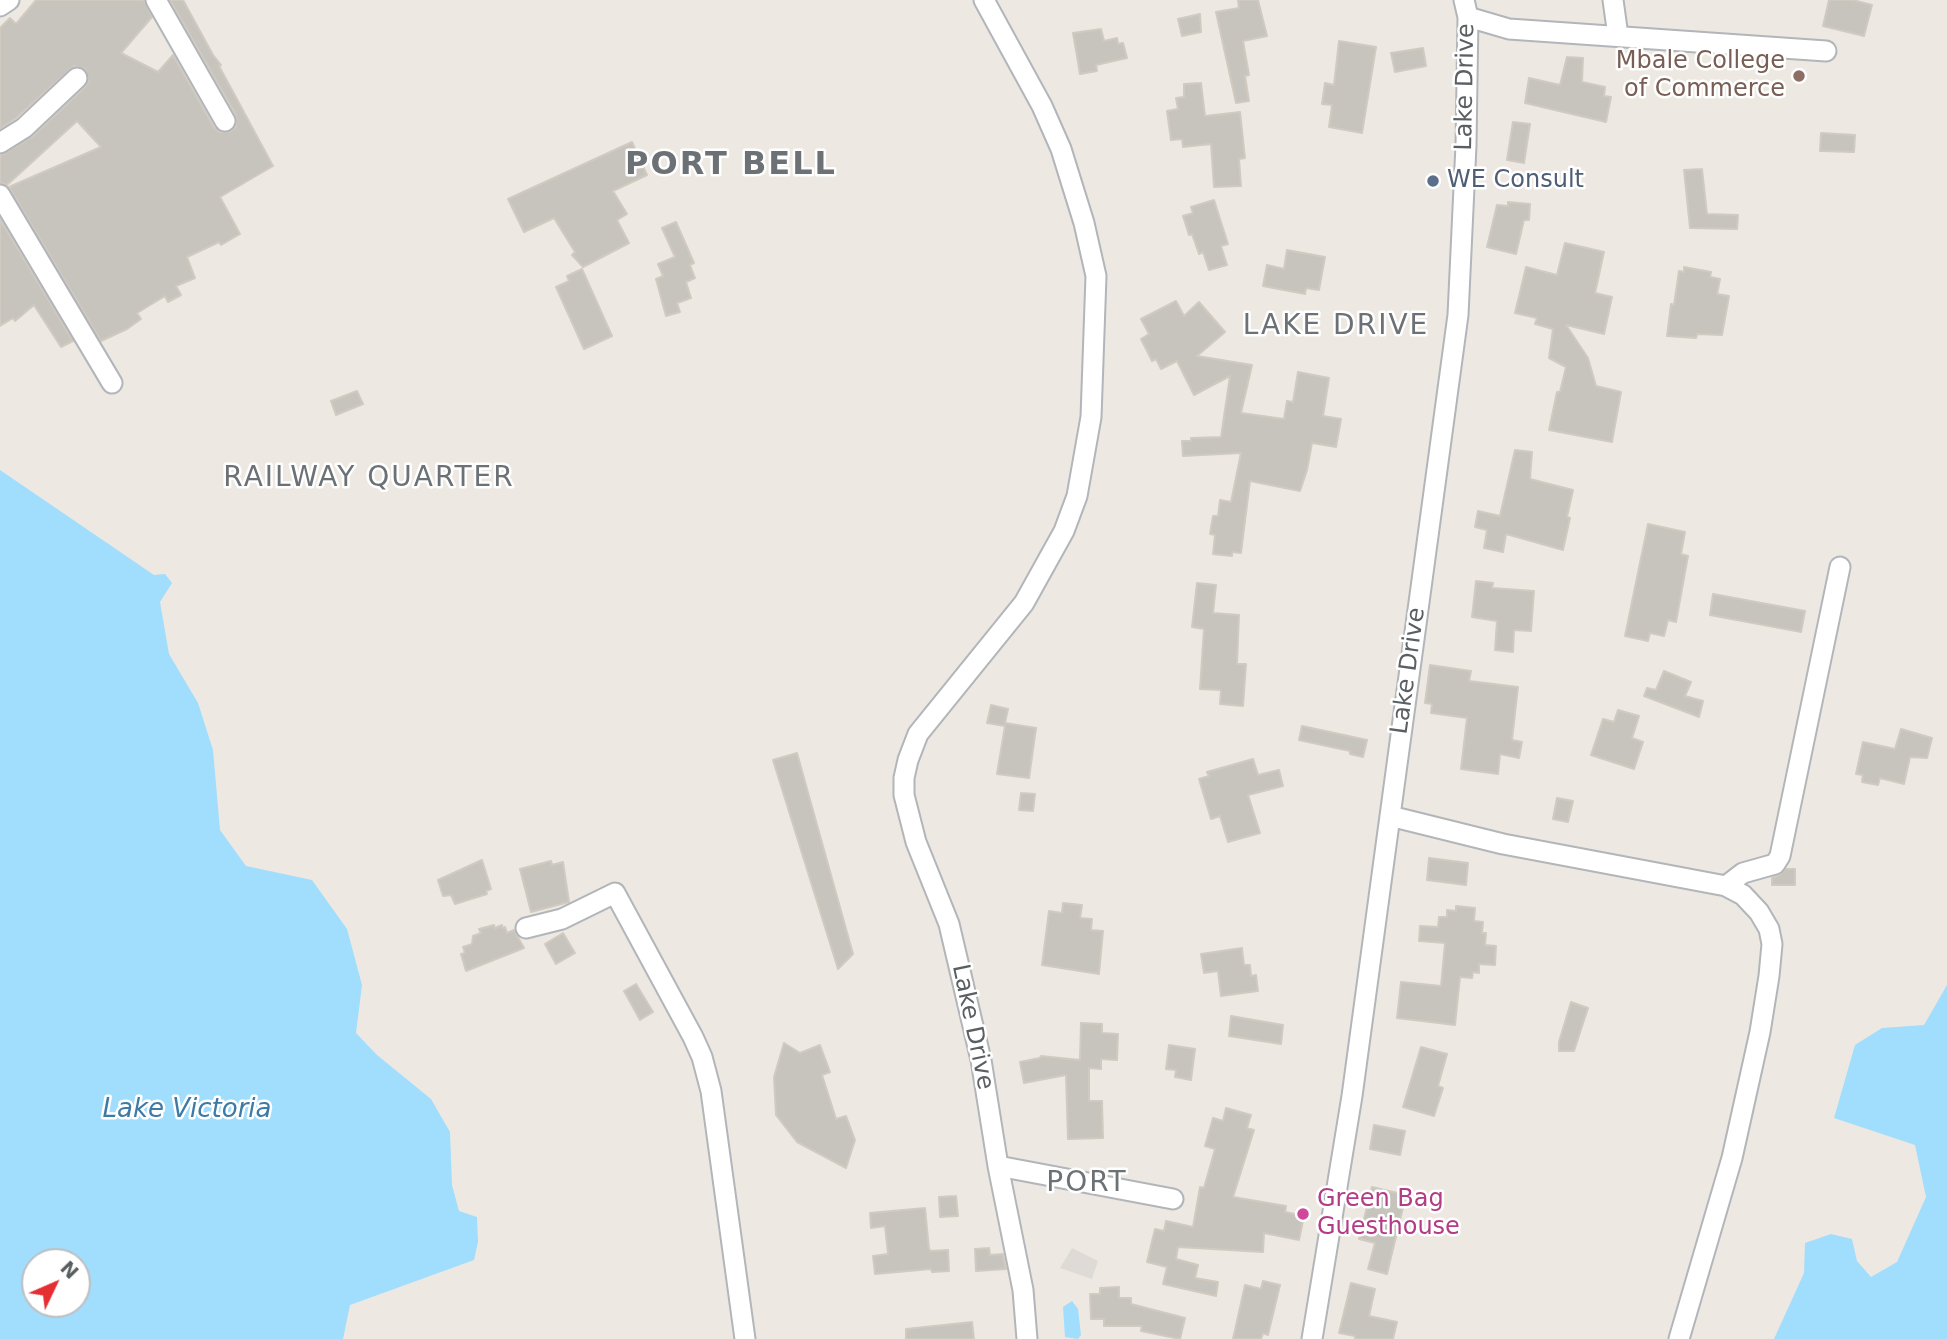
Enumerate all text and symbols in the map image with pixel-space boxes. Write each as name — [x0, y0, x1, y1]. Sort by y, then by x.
street label: Lake Drive — [1450, 23, 1482, 151]
place label: Mbale College of Commerce — [1616, 48, 1785, 104]
marker: Mbale College of Commerce — [1791, 68, 1807, 84]
district label: PORT BELL — [626, 147, 836, 185]
place label: WE Consult — [1447, 167, 1584, 195]
marker: WE Consult — [1425, 173, 1441, 189]
district label: LAKE DRIVE — [1244, 310, 1428, 344]
district label: RAILWAY QUARTER — [225, 462, 513, 496]
street label: Lake Drive — [1386, 606, 1432, 736]
street label: Lake Drive — [945, 962, 999, 1092]
water label: Lake Victoria — [103, 1094, 271, 1126]
district label: PORT — [1047, 1167, 1127, 1201]
place label: Green Bag Guesthouse — [1317, 1186, 1460, 1242]
marker: Green Bag Guesthouse — [1295, 1206, 1311, 1222]
north arrow — [21, 1248, 91, 1318]
text: N — [56, 1256, 83, 1283]

